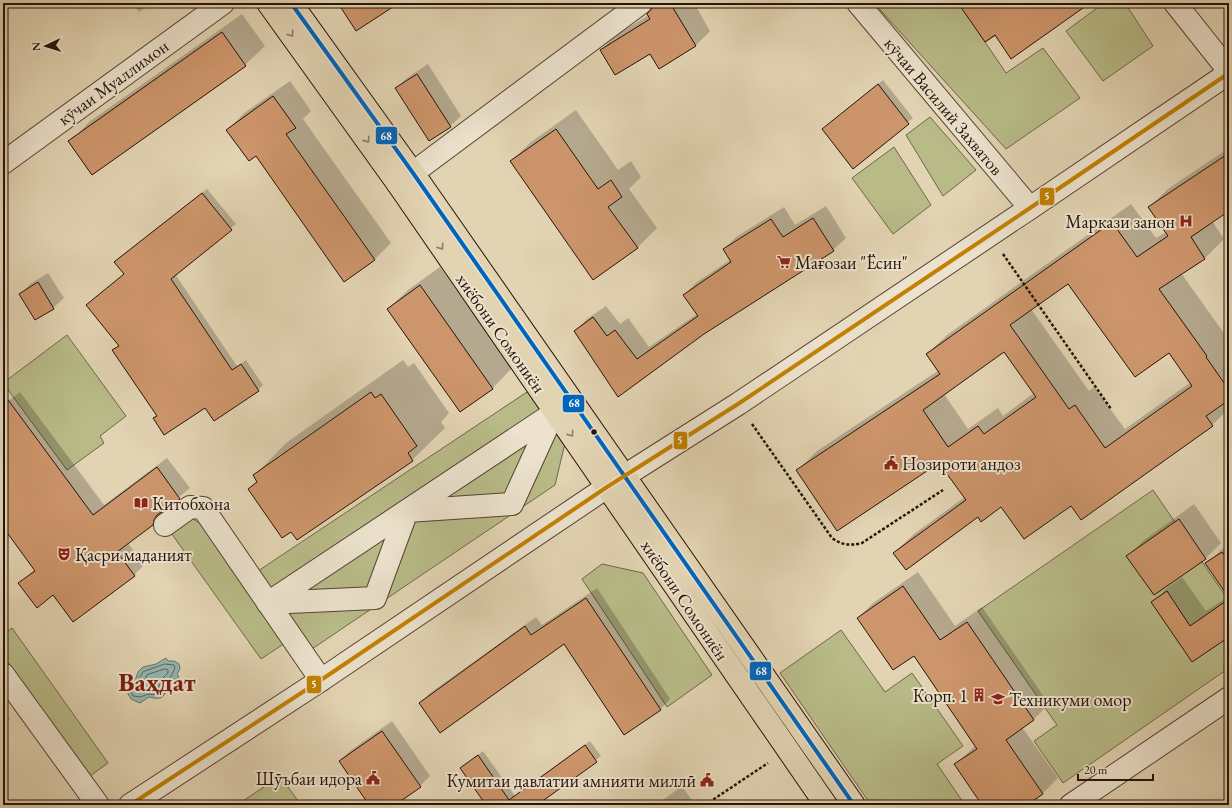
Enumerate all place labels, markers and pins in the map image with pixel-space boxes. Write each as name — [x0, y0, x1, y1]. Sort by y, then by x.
place label: Маркази занон — [1066, 210, 1175, 233]
hospital icon: Маркази занон — [1178, 213, 1194, 229]
place label: Мағозаи "Ёсин" — [795, 251, 908, 274]
supermarket icon: Мағозаи "Ёсин" — [776, 254, 792, 270]
unlabelled marker — [589, 427, 599, 437]
place label: Нозироти андоз — [902, 452, 1021, 475]
public building icon: Нозироти андоз — [883, 455, 899, 471]
place label: Китобхона — [152, 492, 231, 515]
library icon: Китобхона — [133, 495, 149, 511]
place label: Қасри маданият — [75, 543, 192, 566]
theatre icon: Қасри маданият — [56, 546, 72, 562]
place label: Корп. 1 — [913, 684, 968, 707]
building icon: Корп. 1 — [971, 687, 987, 703]
place label: Техникуми омор — [1009, 688, 1132, 711]
school or university icon: Техникуми омор — [990, 691, 1006, 707]
place label: Шӯъбаи идора — [256, 767, 363, 790]
place label: Кумитаи давлатии амнияти миллӣ — [447, 769, 696, 792]
public building icon: Шӯъбаи идора — [365, 770, 381, 786]
public building icon: Кумитаи давлатии амнияти миллӣ — [699, 772, 715, 788]

